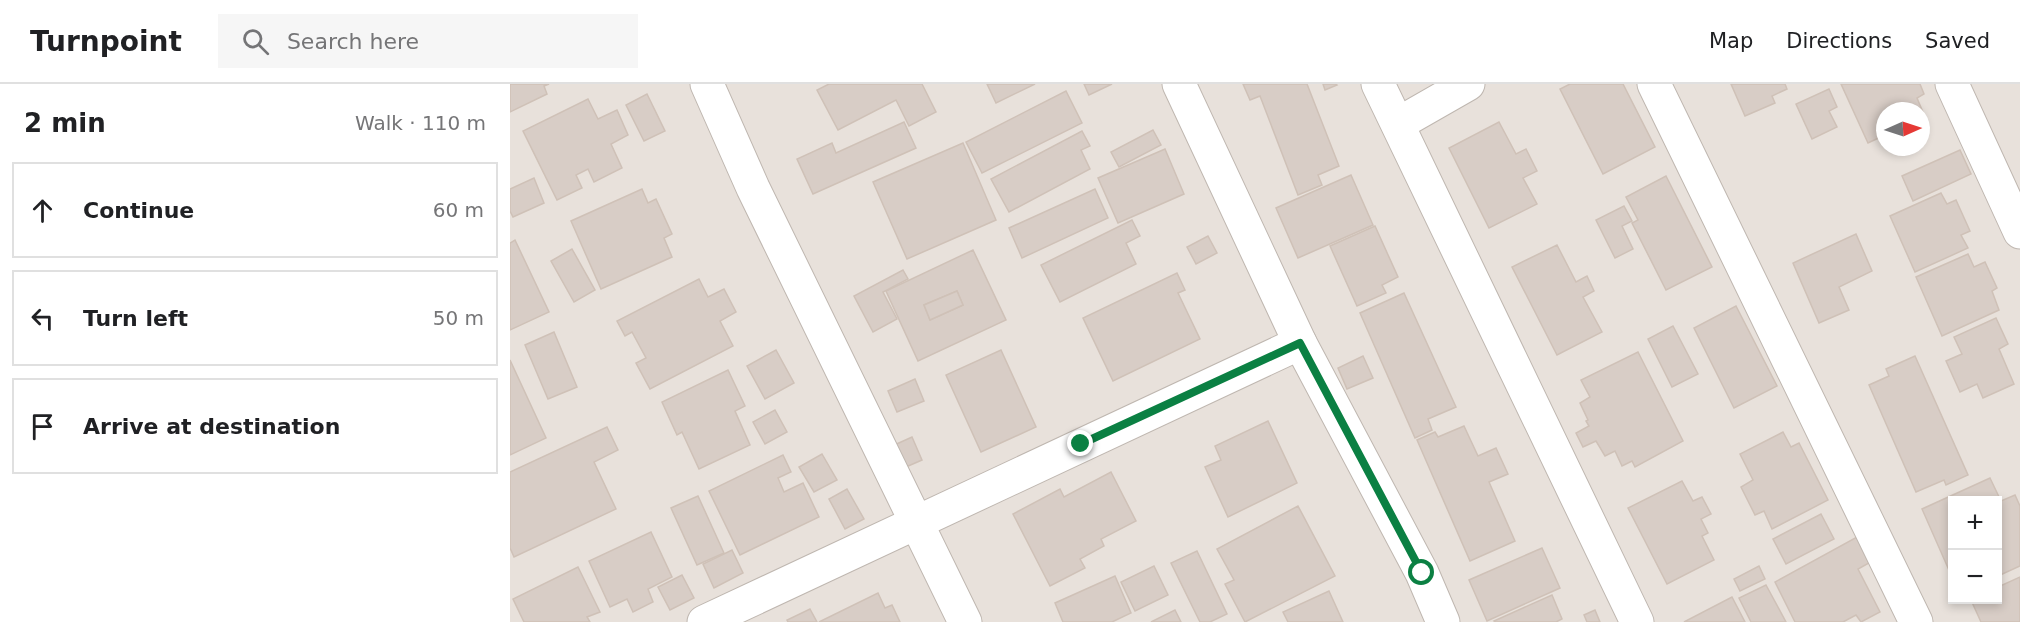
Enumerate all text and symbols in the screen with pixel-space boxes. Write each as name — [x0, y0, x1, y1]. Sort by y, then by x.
search box — [218, 14, 638, 68]
text: Turnpoint — [30, 25, 182, 58]
icon: search — [239, 25, 272, 58]
text: Search here — [287, 29, 419, 54]
text: Map — [1709, 29, 1753, 53]
text: Directions — [1786, 29, 1892, 53]
text: Saved — [1925, 29, 1990, 53]
north arrow — [1876, 102, 1930, 156]
text: 2 min — [24, 108, 106, 138]
text: Walk · 110 m — [355, 111, 486, 135]
icon: ahead — [26, 194, 59, 227]
text: Continue — [83, 198, 194, 223]
text: 60 m — [433, 198, 484, 222]
icon: left — [26, 302, 59, 335]
text: Turn left — [83, 306, 188, 331]
text: 50 m — [433, 306, 484, 330]
icon: arrive — [26, 410, 59, 443]
text: Arrive at destination — [83, 414, 340, 439]
route end — [1067, 430, 1093, 456]
map controls — [1948, 496, 2002, 604]
button: + — [1948, 496, 2002, 550]
button: − — [1948, 550, 2002, 604]
route start — [1408, 559, 1434, 585]

